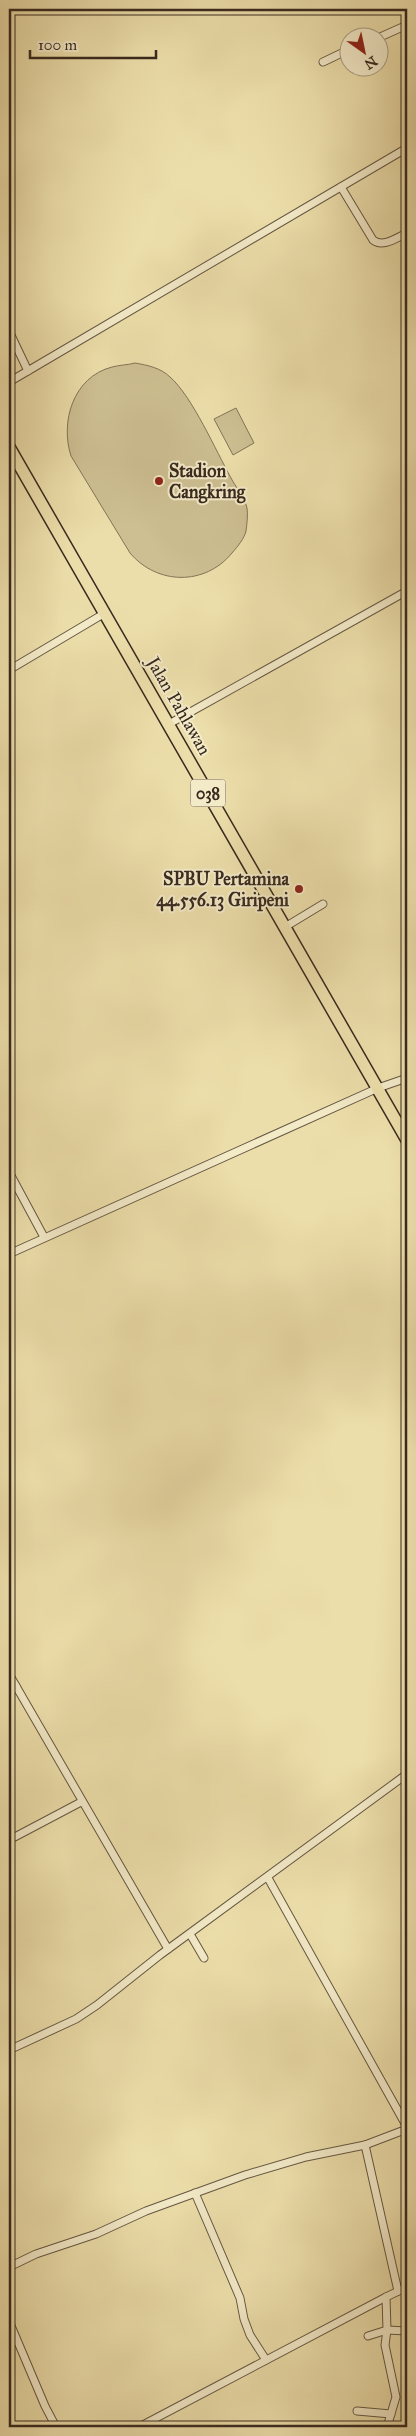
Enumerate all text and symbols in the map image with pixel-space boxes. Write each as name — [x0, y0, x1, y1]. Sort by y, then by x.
scale bar — [30, 28, 156, 60]
north arrow — [338, 28, 388, 78]
text: 100 m — [38, 36, 78, 54]
text: N — [361, 52, 380, 73]
place label: Stadion Cangkring — [169, 460, 246, 504]
marker: Stadion Cangkring — [153, 475, 165, 487]
street label: Jalan Pahlawan — [140, 651, 216, 760]
road number: 038 — [190, 780, 226, 806]
place label: SPBU Pertamina 44.556.13 Giripeni — [156, 868, 290, 912]
marker: SPBU Pertamina 44.556.13 Giripeni — [293, 883, 305, 895]

